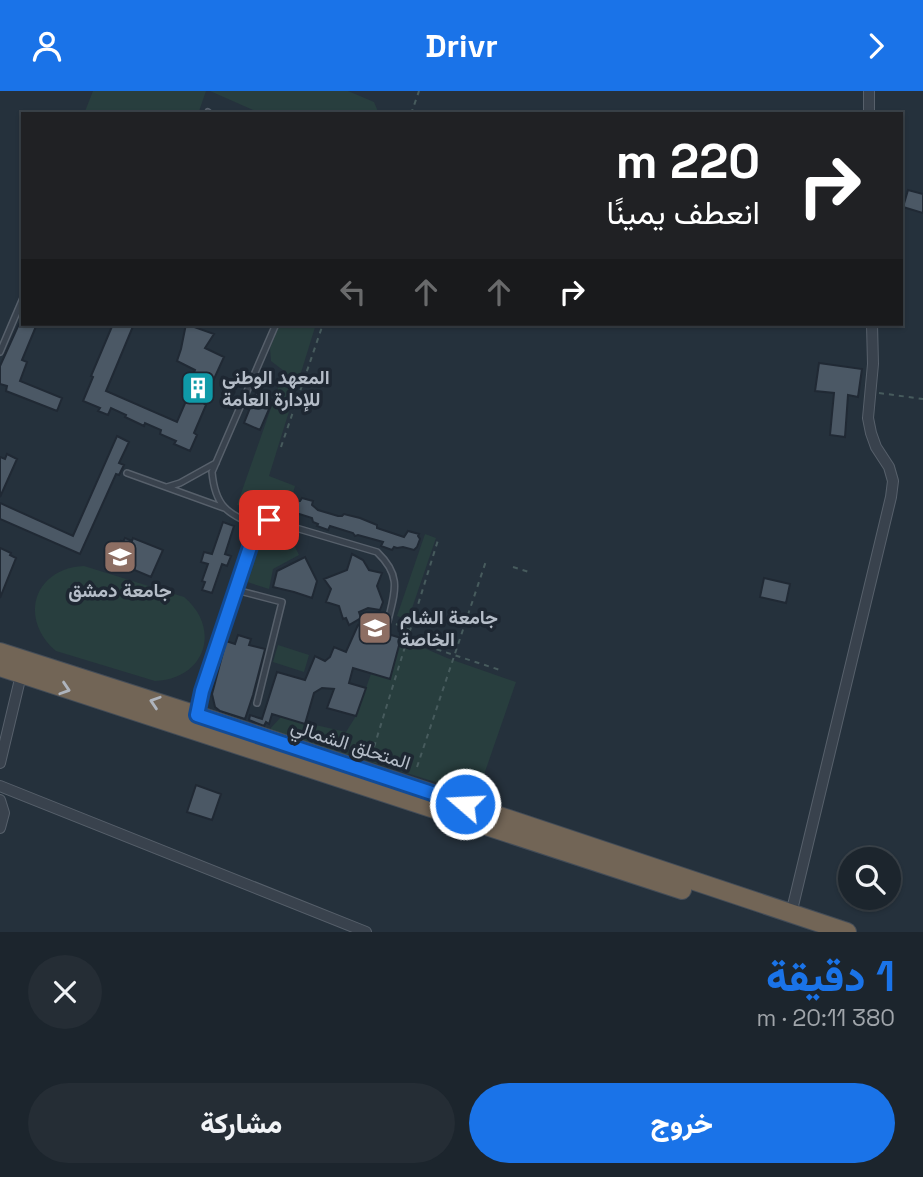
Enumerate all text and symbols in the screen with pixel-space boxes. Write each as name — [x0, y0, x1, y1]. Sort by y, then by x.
text: Drivr — [425, 26, 498, 66]
icon: person — [28, 27, 66, 65]
icon: forward — [857, 27, 895, 65]
text: 220 m — [616, 130, 760, 192]
icon: right — [784, 140, 875, 231]
text: انعطف يمينًا — [607, 193, 760, 233]
icon: left — [334, 273, 372, 311]
icon: ahead — [407, 273, 445, 311]
icon: ahead — [480, 273, 518, 311]
icon: right — [553, 273, 591, 311]
place label: المعهد الوطني للإدارة العامة — [222, 365, 330, 412]
building icon: المعهد الوطني للإدارة العامة — [179, 369, 217, 407]
pin — [239, 490, 299, 550]
icon: arrive — [250, 501, 288, 539]
school or university icon: جامعة دمشق — [101, 538, 139, 576]
place label: جامعة دمشق — [68, 578, 172, 603]
place label: جامعة الشام الخاصة — [400, 605, 498, 652]
school or university icon: جامعة الشام الخاصة — [356, 609, 394, 647]
one-way arrow — [58, 680, 70, 695]
one-way arrow — [149, 695, 161, 710]
street label: المتحلق الشمالي — [287, 713, 414, 778]
position arrow — [428, 767, 502, 841]
map controls — [838, 847, 901, 910]
button: search — [838, 847, 901, 910]
text: 1 دقيقة — [766, 950, 895, 1003]
button: close — [28, 955, 102, 1029]
text: 380 m · 20:11 — [757, 1003, 895, 1033]
button: مشاركة — [28, 1083, 455, 1163]
button: خروج — [469, 1083, 895, 1163]

